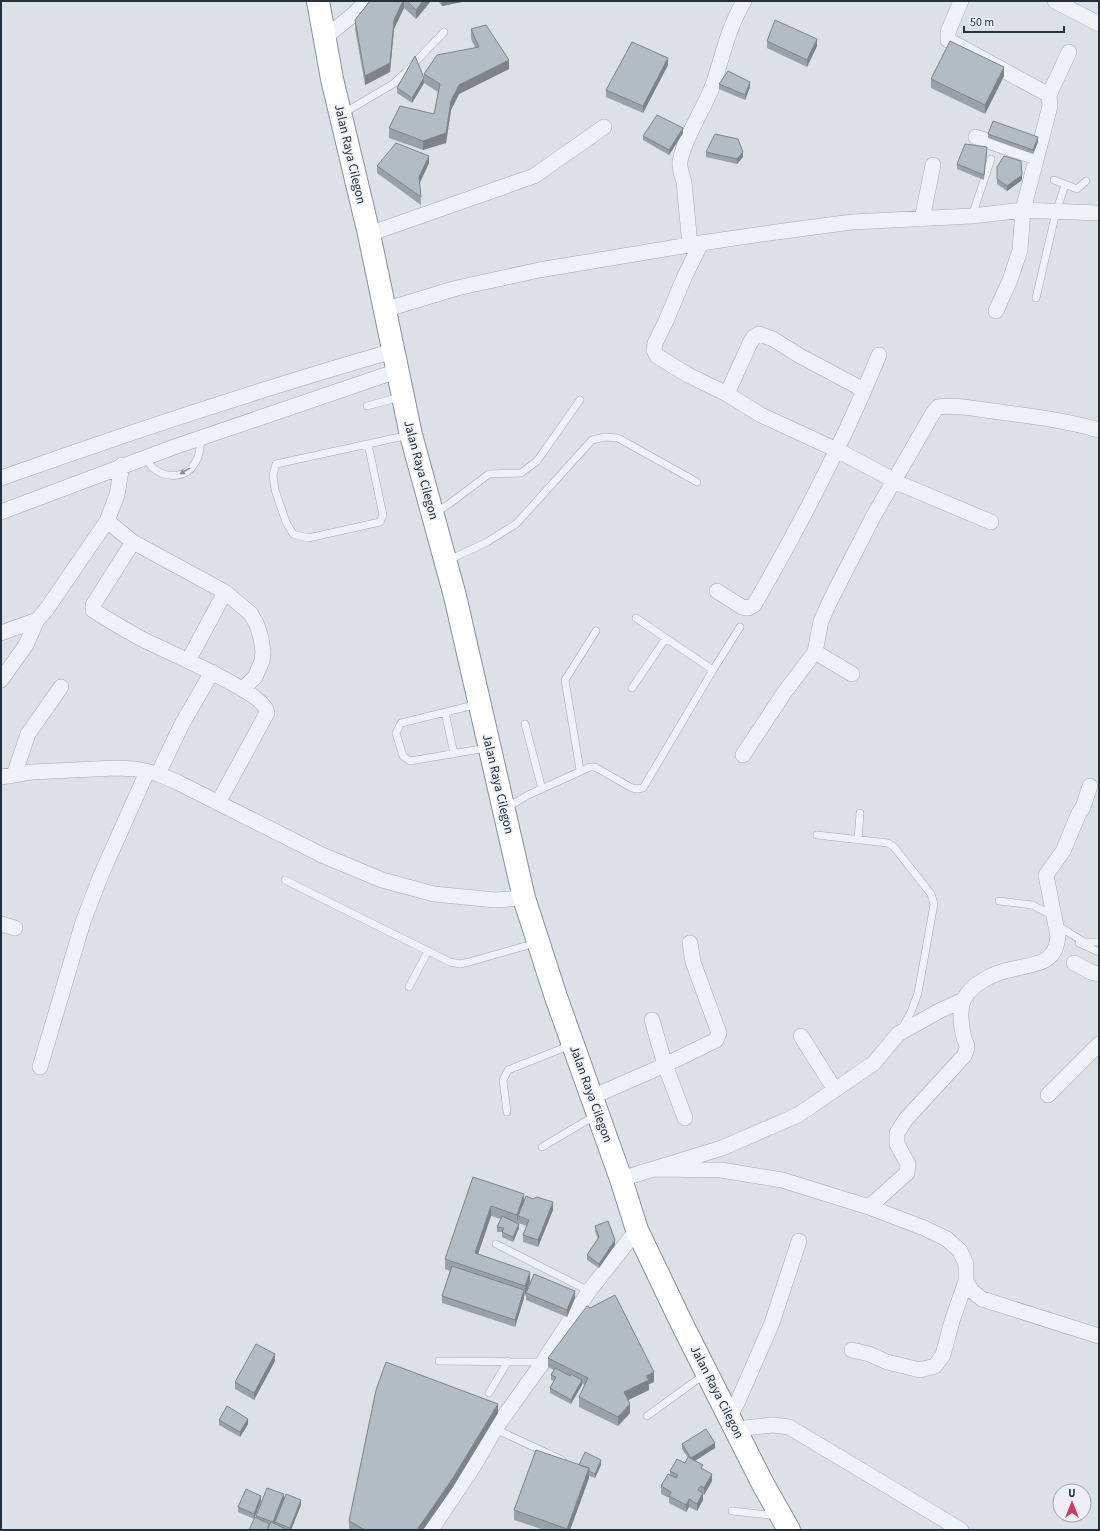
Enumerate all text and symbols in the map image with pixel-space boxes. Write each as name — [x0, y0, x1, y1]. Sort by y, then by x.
scale bar — [964, 8, 1064, 34]
text: 50 m — [970, 14, 994, 31]
street label: Jalan Raya Cilegon — [330, 102, 370, 206]
street label: Jalan Raya Cilegon — [399, 418, 443, 522]
one-way arrow — [179, 468, 191, 475]
street label: Jalan Raya Cilegon — [478, 732, 518, 836]
street label: Jalan Raya Cilegon — [565, 1043, 617, 1145]
street label: Jalan Raya Cilegon — [686, 1342, 748, 1442]
north arrow — [1052, 1483, 1092, 1523]
text: U — [1068, 1486, 1076, 1501]

